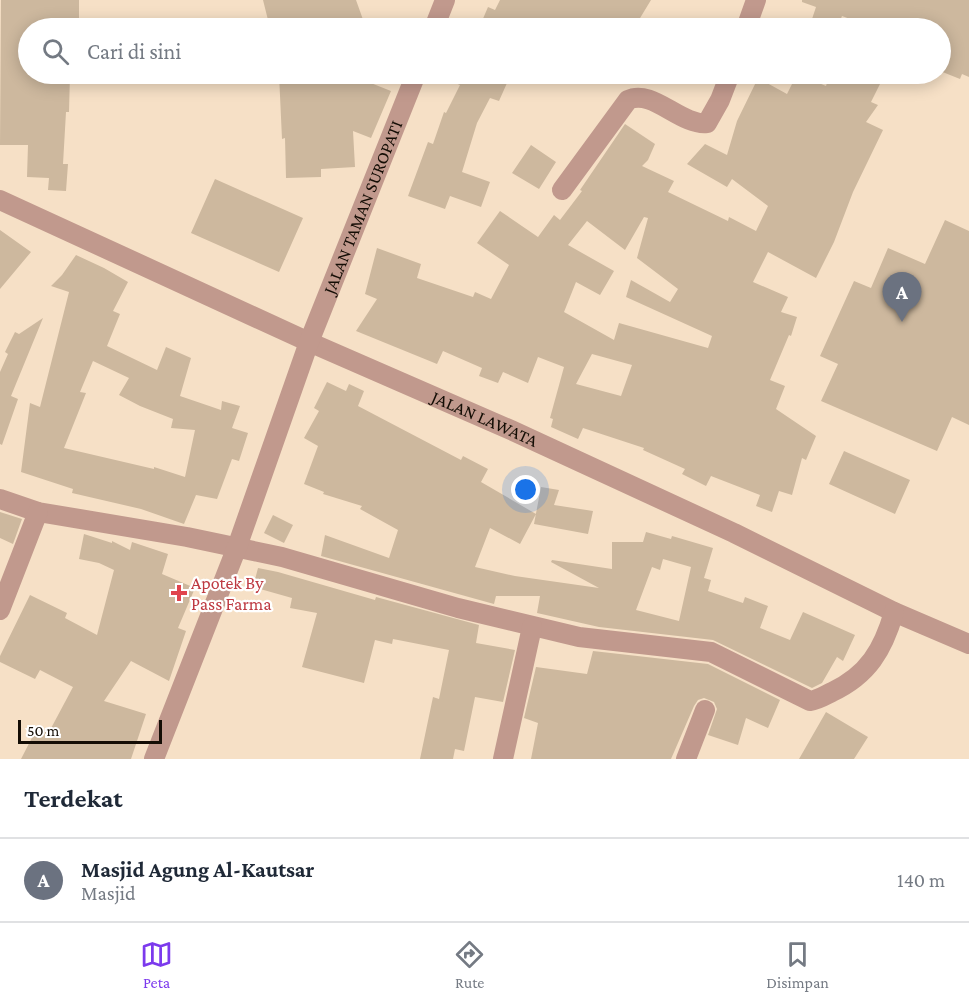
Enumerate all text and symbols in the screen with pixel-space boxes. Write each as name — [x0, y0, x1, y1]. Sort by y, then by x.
search box — [18, 18, 951, 84]
icon: search — [39, 35, 72, 68]
text: Cari di sini — [87, 39, 181, 64]
street label: JALAN TAMAN SUROPATI — [318, 118, 406, 299]
pin: A — [882, 272, 922, 322]
street label: JALAN LAWATA — [427, 386, 542, 451]
your location — [511, 475, 540, 504]
place label: Apotek By Pass Farma — [191, 573, 272, 614]
marker: Apotek By Pass Farma — [172, 586, 186, 600]
scale bar — [18, 717, 162, 744]
text: 50 m — [27, 722, 59, 739]
text: Terdekat — [24, 784, 123, 813]
text: Masjid Agung Al-Kautsar — [81, 857, 314, 882]
text: A — [38, 869, 49, 891]
text: 140 m — [897, 869, 945, 891]
text: Masjid — [81, 882, 135, 904]
tab: Peta — [140, 938, 173, 991]
tab: Rute — [453, 938, 486, 991]
tab: Disimpan — [766, 938, 829, 991]

